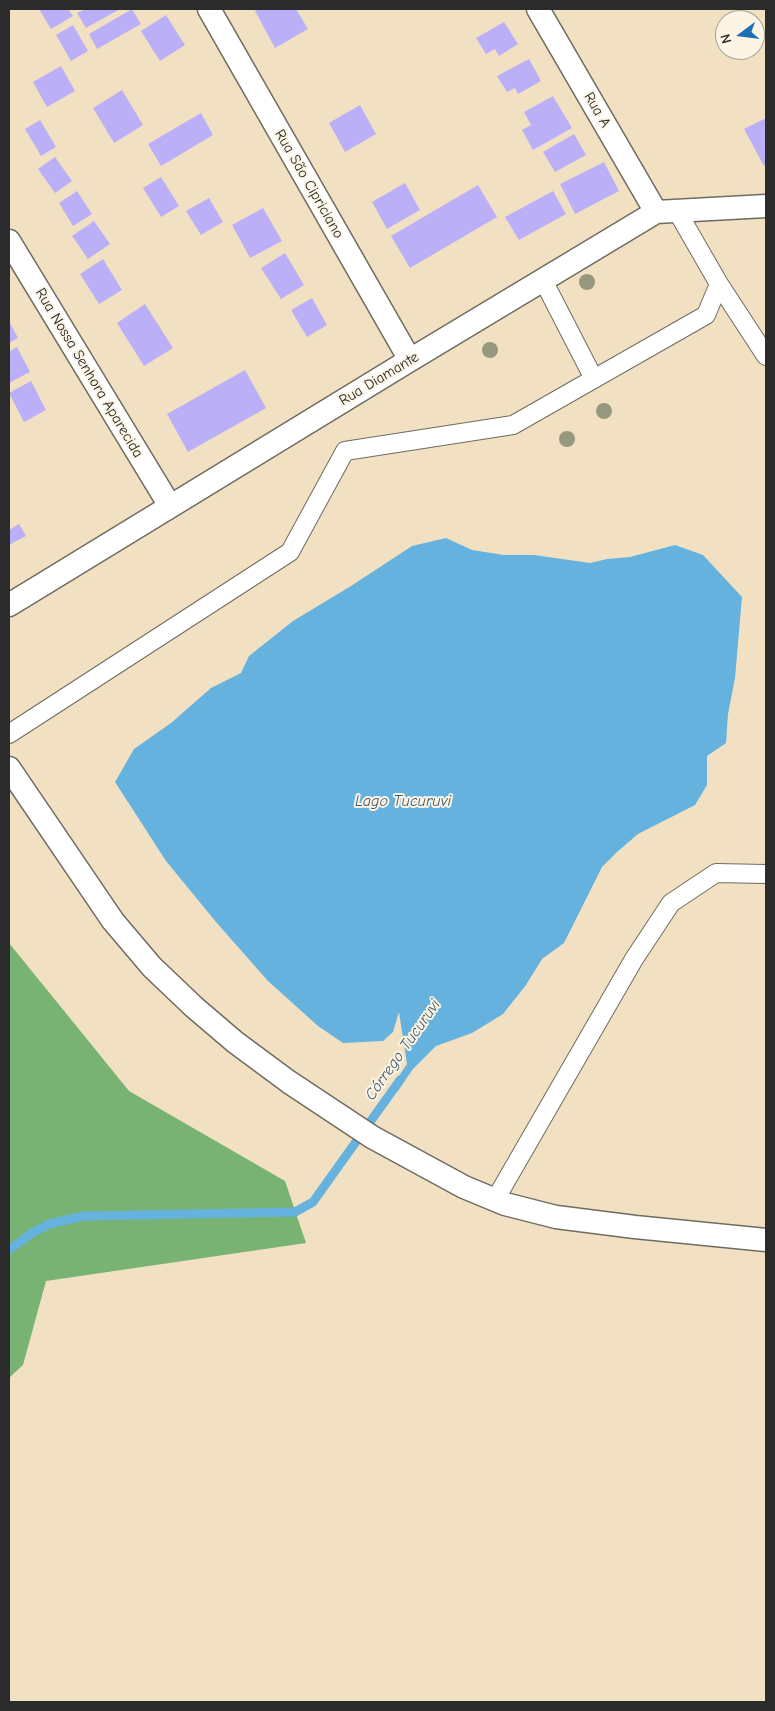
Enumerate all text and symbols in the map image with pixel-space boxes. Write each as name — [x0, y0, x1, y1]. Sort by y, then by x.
north arrow — [715, 10, 765, 60]
text: N — [717, 32, 735, 45]
street label: Rua A — [580, 89, 614, 131]
street label: Rua São Cipriciano — [270, 126, 348, 242]
street label: Rua Nossa Senhora Aparecida — [31, 285, 147, 461]
street label: Rua Diamante — [336, 348, 422, 410]
water label: Lago Tucuruvi — [355, 791, 451, 811]
water label: Córrego Tucuruvi — [361, 996, 445, 1104]

